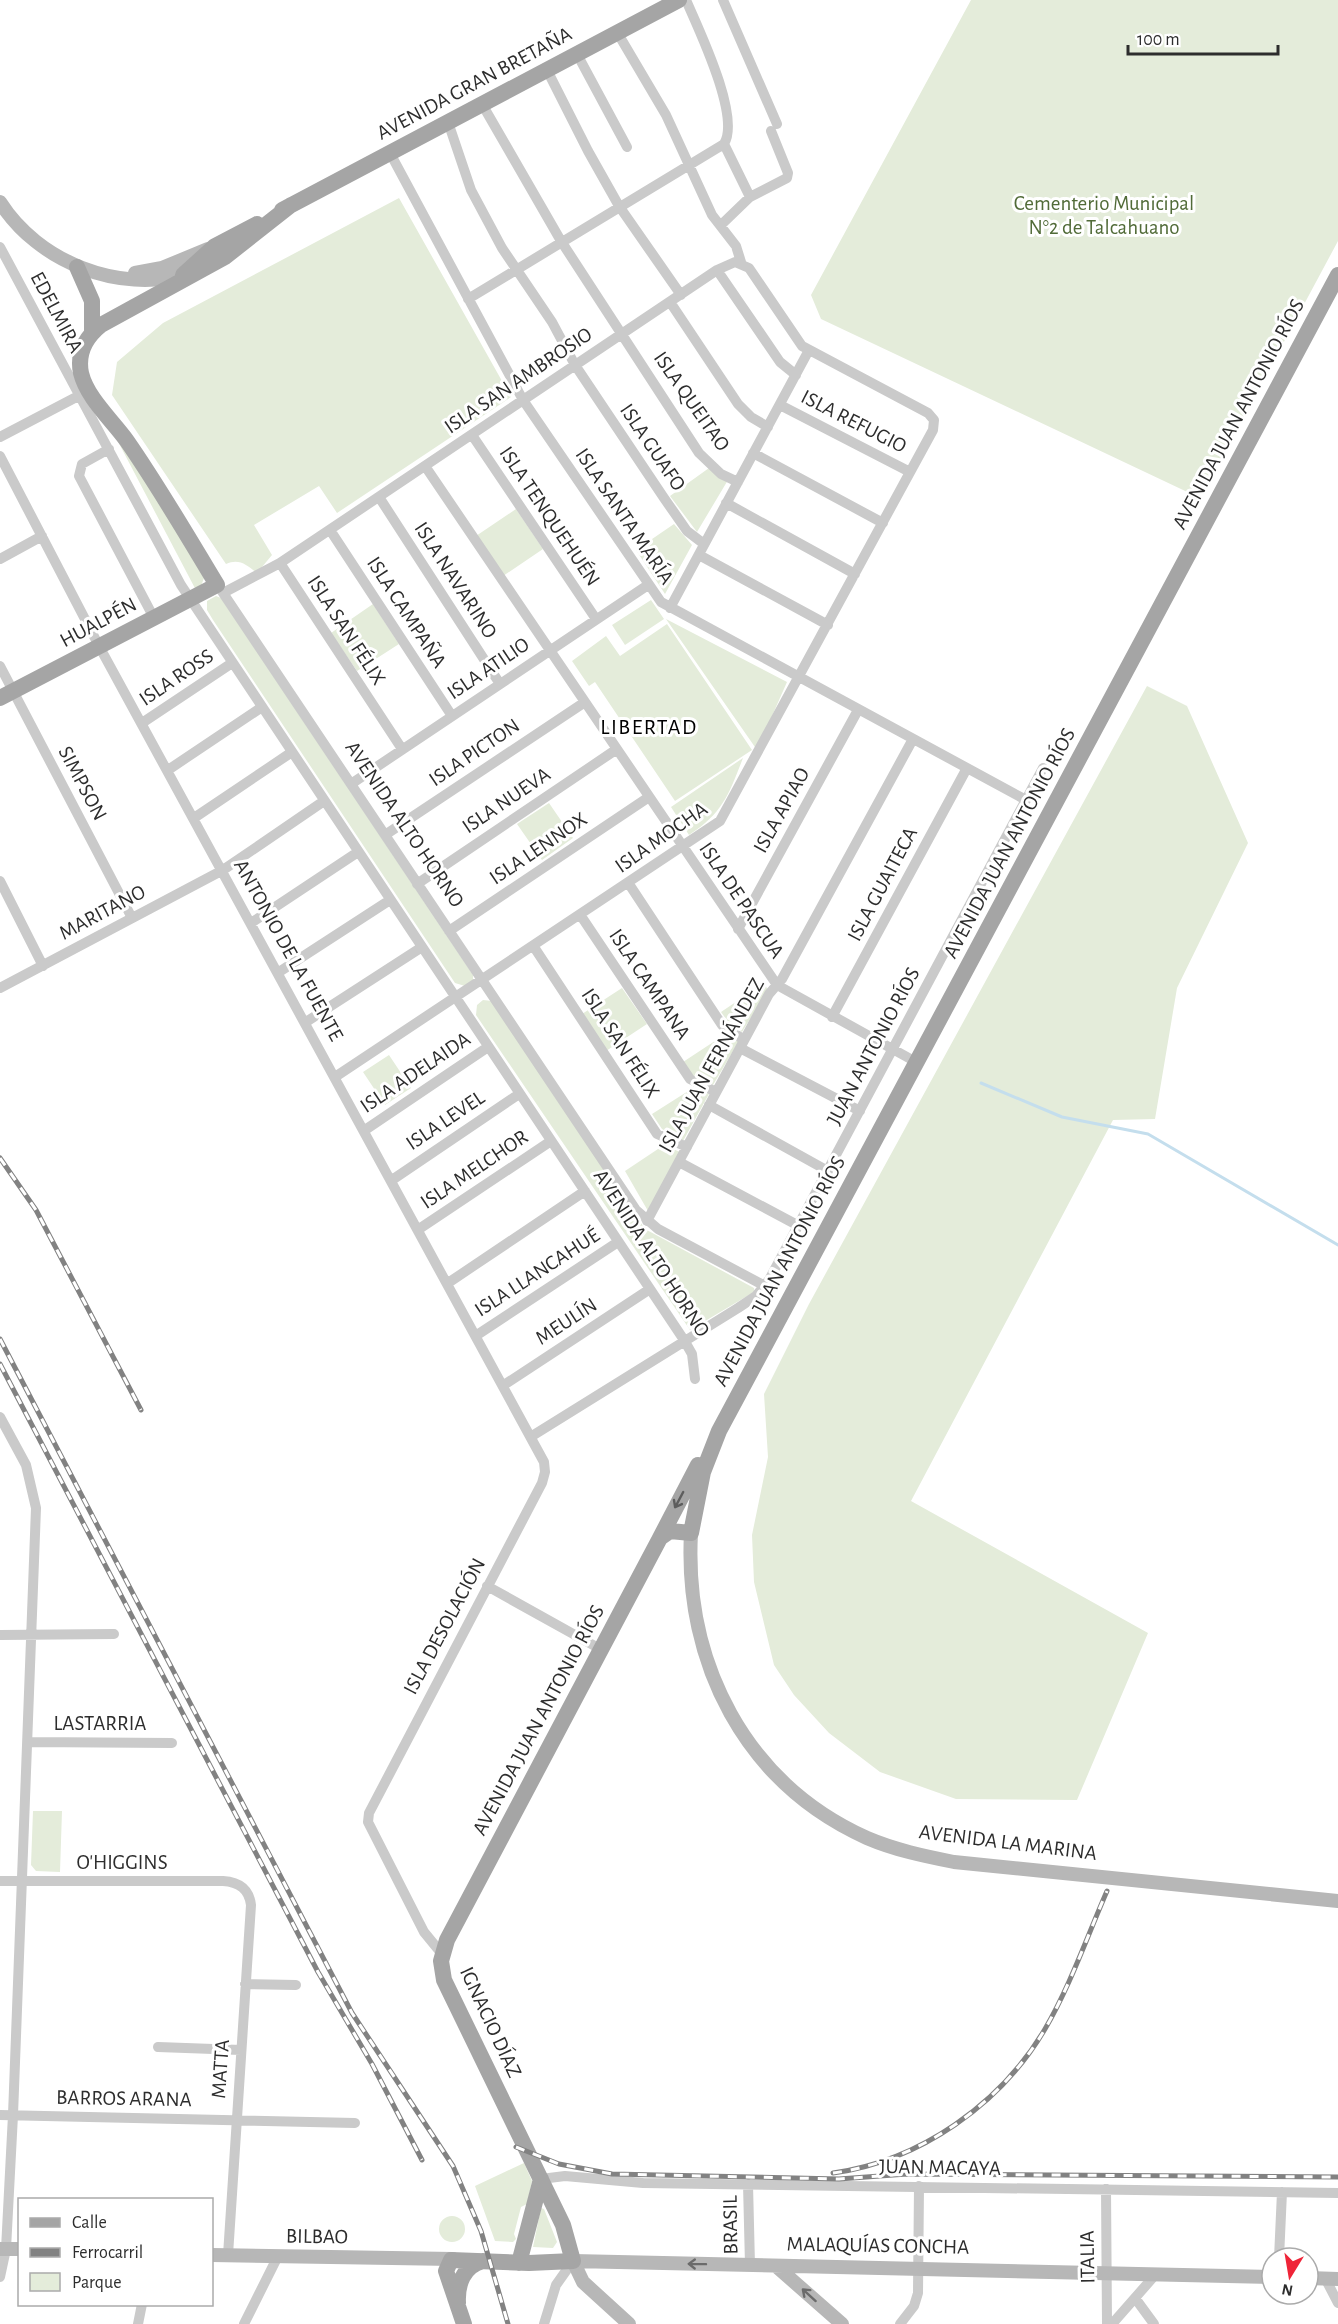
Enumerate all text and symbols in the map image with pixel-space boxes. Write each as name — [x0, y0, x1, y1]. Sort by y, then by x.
scale bar — [1128, 18, 1278, 56]
street label: AVENIDA GRAN BRETAÑA — [372, 21, 575, 144]
text: 100 m — [1137, 31, 1180, 49]
park label: Cementerio Municipal N°2 de Talcahuano — [1014, 193, 1194, 238]
street label: EDELMIRA — [27, 268, 87, 356]
street label: AVENIDA JUAN ANTONIO RÍOS — [1167, 295, 1308, 533]
street label: ISLA SAN AMBROSIO — [441, 323, 596, 437]
street label: ISLA QUEITAO — [650, 348, 734, 455]
street label: ISLA REFUGIO — [798, 386, 910, 457]
street label: ISLA GUAFO — [616, 400, 689, 495]
street label: ISLA TENQUEHUÉN — [495, 442, 606, 590]
street label: ISLA SANTA MARÍA — [571, 443, 679, 588]
street label: ISLA NAVARINO — [410, 518, 501, 642]
street label: ISLA CAMPAÑA — [363, 552, 452, 672]
street label: ISLA SAN FÉLIX — [304, 571, 391, 689]
street label: HUALPÉN — [56, 592, 140, 651]
street label: ISLA ATILIO — [443, 633, 533, 703]
street label: ISLA ROSS — [135, 645, 217, 710]
street label: ISLA PICTON — [425, 715, 523, 790]
district label: LIBERTAD — [600, 716, 698, 738]
street label: AVENIDA JUAN ANTONIO RÍOS — [938, 724, 1079, 962]
street label: AVENIDA ALTO HORNO — [341, 738, 468, 911]
street label: SIMPSON — [54, 743, 111, 824]
street label: ISLA NUEVA — [459, 763, 554, 837]
street label: ISLA APIAO — [750, 764, 813, 856]
street label: ISLA MOCHA — [611, 798, 711, 877]
street label: ISLA LENNOX — [486, 808, 591, 889]
street label: ISLA GUAITECA — [844, 824, 921, 945]
street label: ISLA DE PASCUA — [695, 839, 788, 962]
street label: ANTONIO DE LA FUENTE — [230, 856, 347, 1044]
street label: MARITANO — [56, 881, 149, 944]
street label: ISLA CAMPANA — [605, 925, 694, 1043]
street label: JUAN ANTONIO RÍOS — [821, 963, 924, 1128]
street label: ISLA JUAN FERNÁNDEZ — [653, 974, 768, 1156]
street label: ISLA SAN FÉLIX — [578, 984, 665, 1102]
street label: ISLA ADELAIDA — [357, 1028, 474, 1117]
street label: ISLA LEVEL — [402, 1087, 488, 1154]
street label: ISLA MELCHOR — [417, 1126, 532, 1213]
street label: AVENIDA JUAN ANTONIO RÍOS — [708, 1152, 849, 1390]
street label: AVENIDA ALTO HORNO — [590, 1166, 713, 1341]
street label: ISLA LLANCAHUÉ — [470, 1223, 603, 1320]
street label: MEULÍN — [531, 1292, 601, 1349]
one-way arrow — [673, 1491, 685, 1508]
street label: ISLA DESOLACIÓN — [398, 1554, 489, 1698]
street label: AVENIDA JUAN ANTONIO RÍOS — [467, 1601, 608, 1839]
street label: LASTARRIA — [54, 1713, 146, 1734]
street label: AVENIDA LA MARINA — [918, 1821, 1098, 1864]
street label: O'HIGGINS — [76, 1852, 168, 1873]
street label: IGNACIO DÍAZ — [456, 1963, 527, 2081]
street label: MATTA — [208, 2039, 233, 2099]
street label: BARROS ARANA — [56, 2087, 192, 2110]
street label: JUAN MACAYA — [879, 2156, 1001, 2179]
street label: BRASIL — [719, 2195, 742, 2255]
legend — [18, 2198, 213, 2306]
text: Calle — [72, 2214, 107, 2232]
street label: BILBAO — [286, 2225, 348, 2248]
street label: ITALIA — [1077, 2230, 1098, 2284]
street label: MALAQUÍAS CONCHA — [787, 2231, 970, 2258]
text: Ferrocarril — [72, 2244, 143, 2262]
north arrow — [1260, 2246, 1320, 2306]
one-way arrow — [687, 2258, 707, 2270]
text: Parque — [72, 2274, 121, 2292]
text: N — [1280, 2281, 1294, 2299]
one-way arrow — [802, 2288, 817, 2302]

